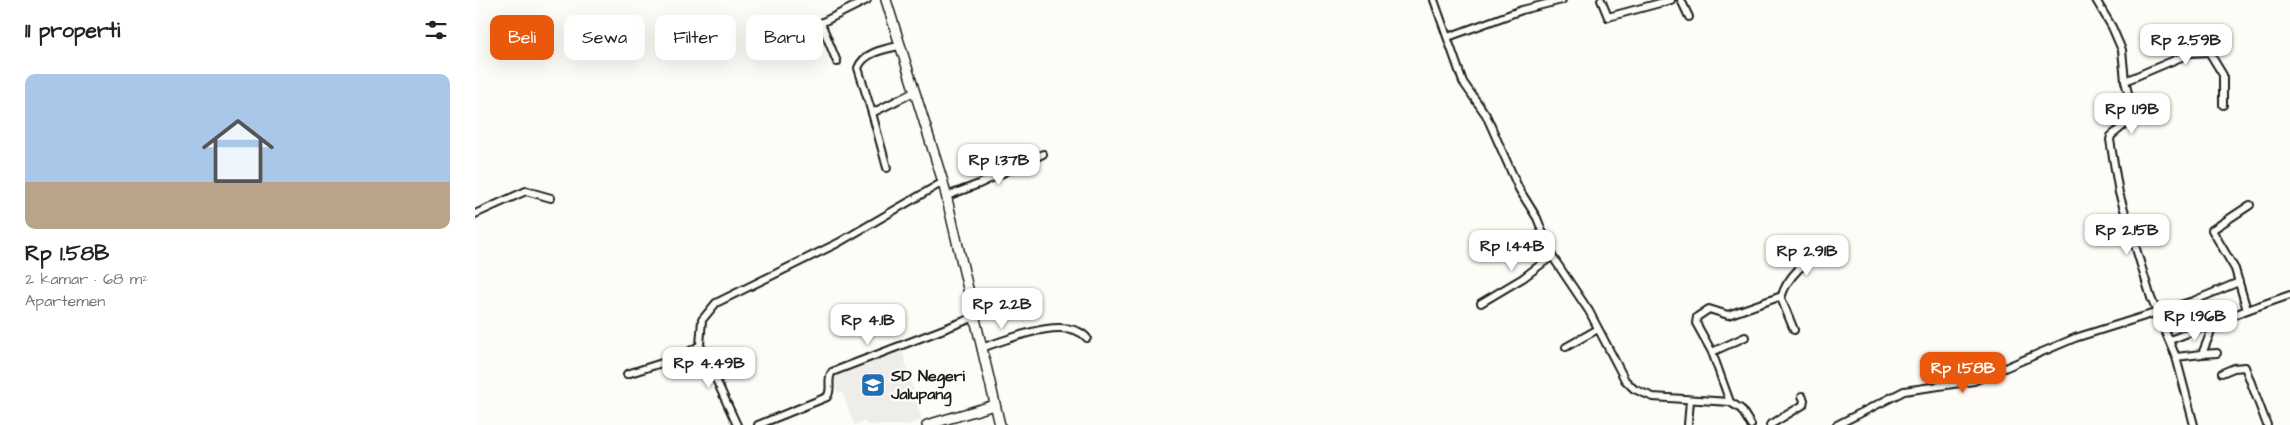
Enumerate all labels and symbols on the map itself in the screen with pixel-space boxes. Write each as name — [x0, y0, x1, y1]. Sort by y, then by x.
pin: Rp 2.59B — [2134, 23, 2238, 66]
pin: Rp 1.19B — [2080, 92, 2184, 135]
pin: Rp 1.37B — [947, 144, 1051, 186]
pin: Rp 2.15B — [2075, 214, 2179, 256]
pin: Rp 1.44B — [1460, 230, 1564, 272]
pin: Rp 2.91B — [1755, 234, 1859, 277]
pin: Rp 2.2B — [956, 288, 1048, 330]
pin: Rp 1.96B — [2143, 300, 2247, 342]
pin: Rp 4.1B — [822, 304, 914, 346]
pin: Rp 4.49B — [657, 346, 761, 389]
pin: Rp 1.58B — [1911, 352, 2015, 394]
place label: SD Negeri Jalupang — [890, 365, 965, 407]
school or university icon: SD Negeri Jalupang — [860, 372, 886, 398]

